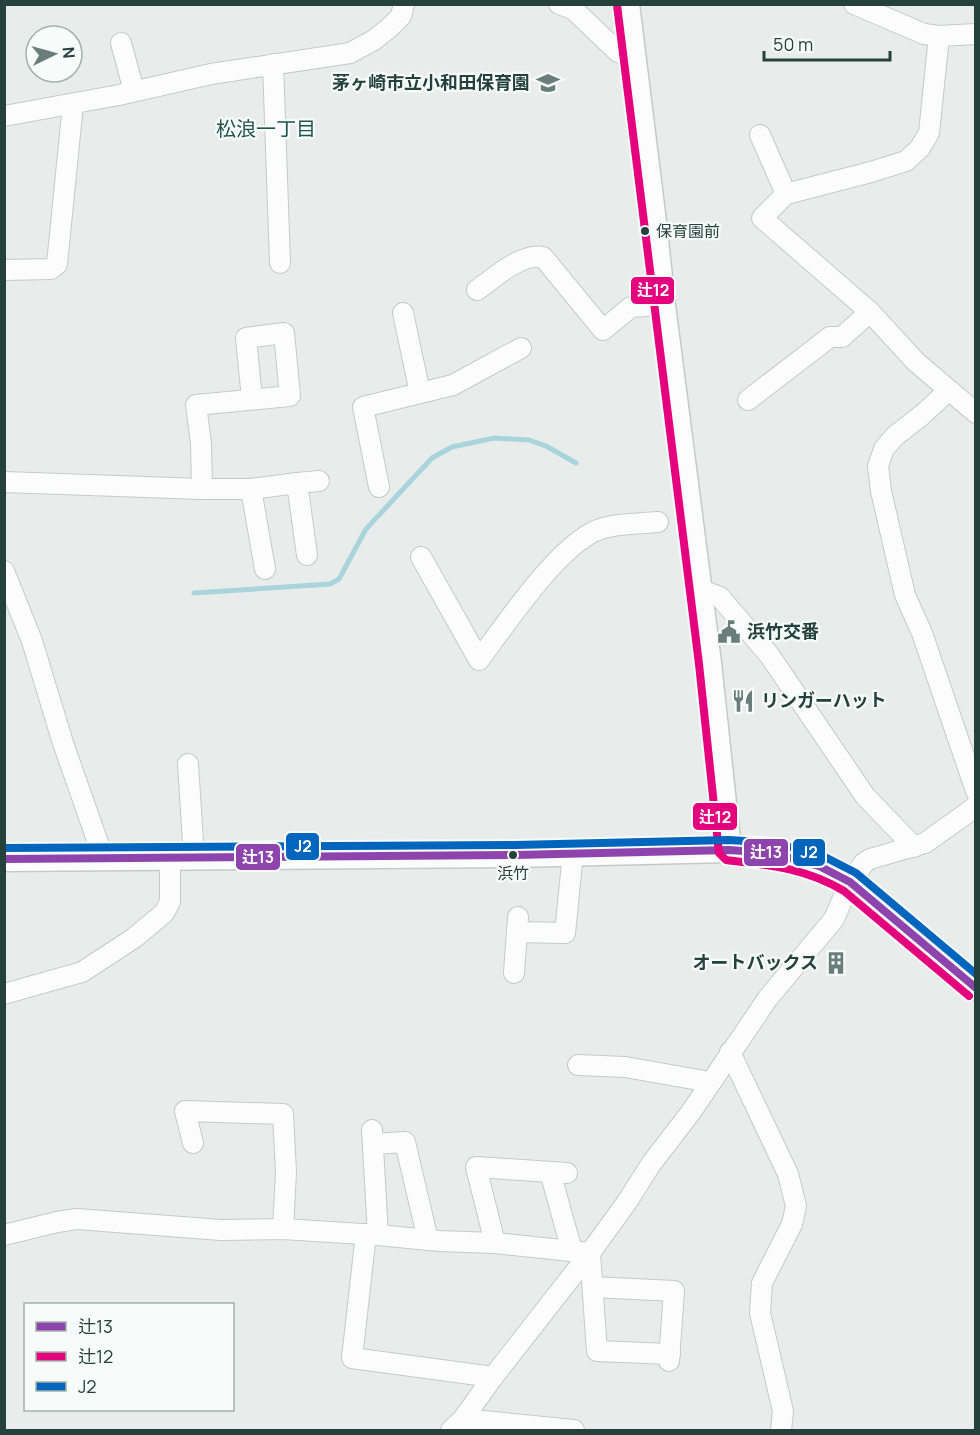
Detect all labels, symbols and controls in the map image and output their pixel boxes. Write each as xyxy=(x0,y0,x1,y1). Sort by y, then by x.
north arrow xyxy=(24,24,84,84)
scale bar xyxy=(764,24,890,62)
text: 50 m xyxy=(773,32,813,56)
text: N xyxy=(57,46,80,59)
place label: 茅ヶ崎市立小和田保育園 xyxy=(332,70,530,94)
school or university icon: 茅ヶ崎市立小和田保育園 xyxy=(535,70,561,96)
district label: 松浪一丁目 xyxy=(216,115,316,142)
place label: 保育園前 xyxy=(656,220,720,242)
marker: 保育園前 xyxy=(639,225,651,237)
line badge: 辻12 xyxy=(630,276,675,305)
text: 辻12 xyxy=(637,279,669,301)
public building icon: 浜竹交番 xyxy=(716,619,742,645)
place label: 浜竹交番 xyxy=(747,619,819,643)
restaurant icon: リンガーハット xyxy=(730,688,756,714)
place label: リンガーハット xyxy=(761,688,887,712)
line badge: 辻12 xyxy=(692,802,738,831)
text: 辻12 xyxy=(699,806,731,828)
line badge: J2 xyxy=(285,832,320,861)
text: J2 xyxy=(294,835,312,857)
line badge: 辻13 xyxy=(743,838,789,867)
line badge: J2 xyxy=(792,838,826,867)
text: 辻13 xyxy=(750,841,782,863)
text: J2 xyxy=(800,841,818,863)
line badge: 辻13 xyxy=(235,843,281,871)
text: 辻13 xyxy=(242,846,274,868)
marker: 浜竹 xyxy=(507,849,519,861)
place label: 浜竹 xyxy=(497,862,529,884)
place label: オートバックス xyxy=(693,950,818,974)
building icon: オートバックス xyxy=(823,950,849,976)
legend xyxy=(24,1303,234,1411)
text: 辻13 xyxy=(78,1314,113,1338)
text: 辻12 xyxy=(78,1344,113,1368)
text: J2 xyxy=(78,1374,97,1398)

